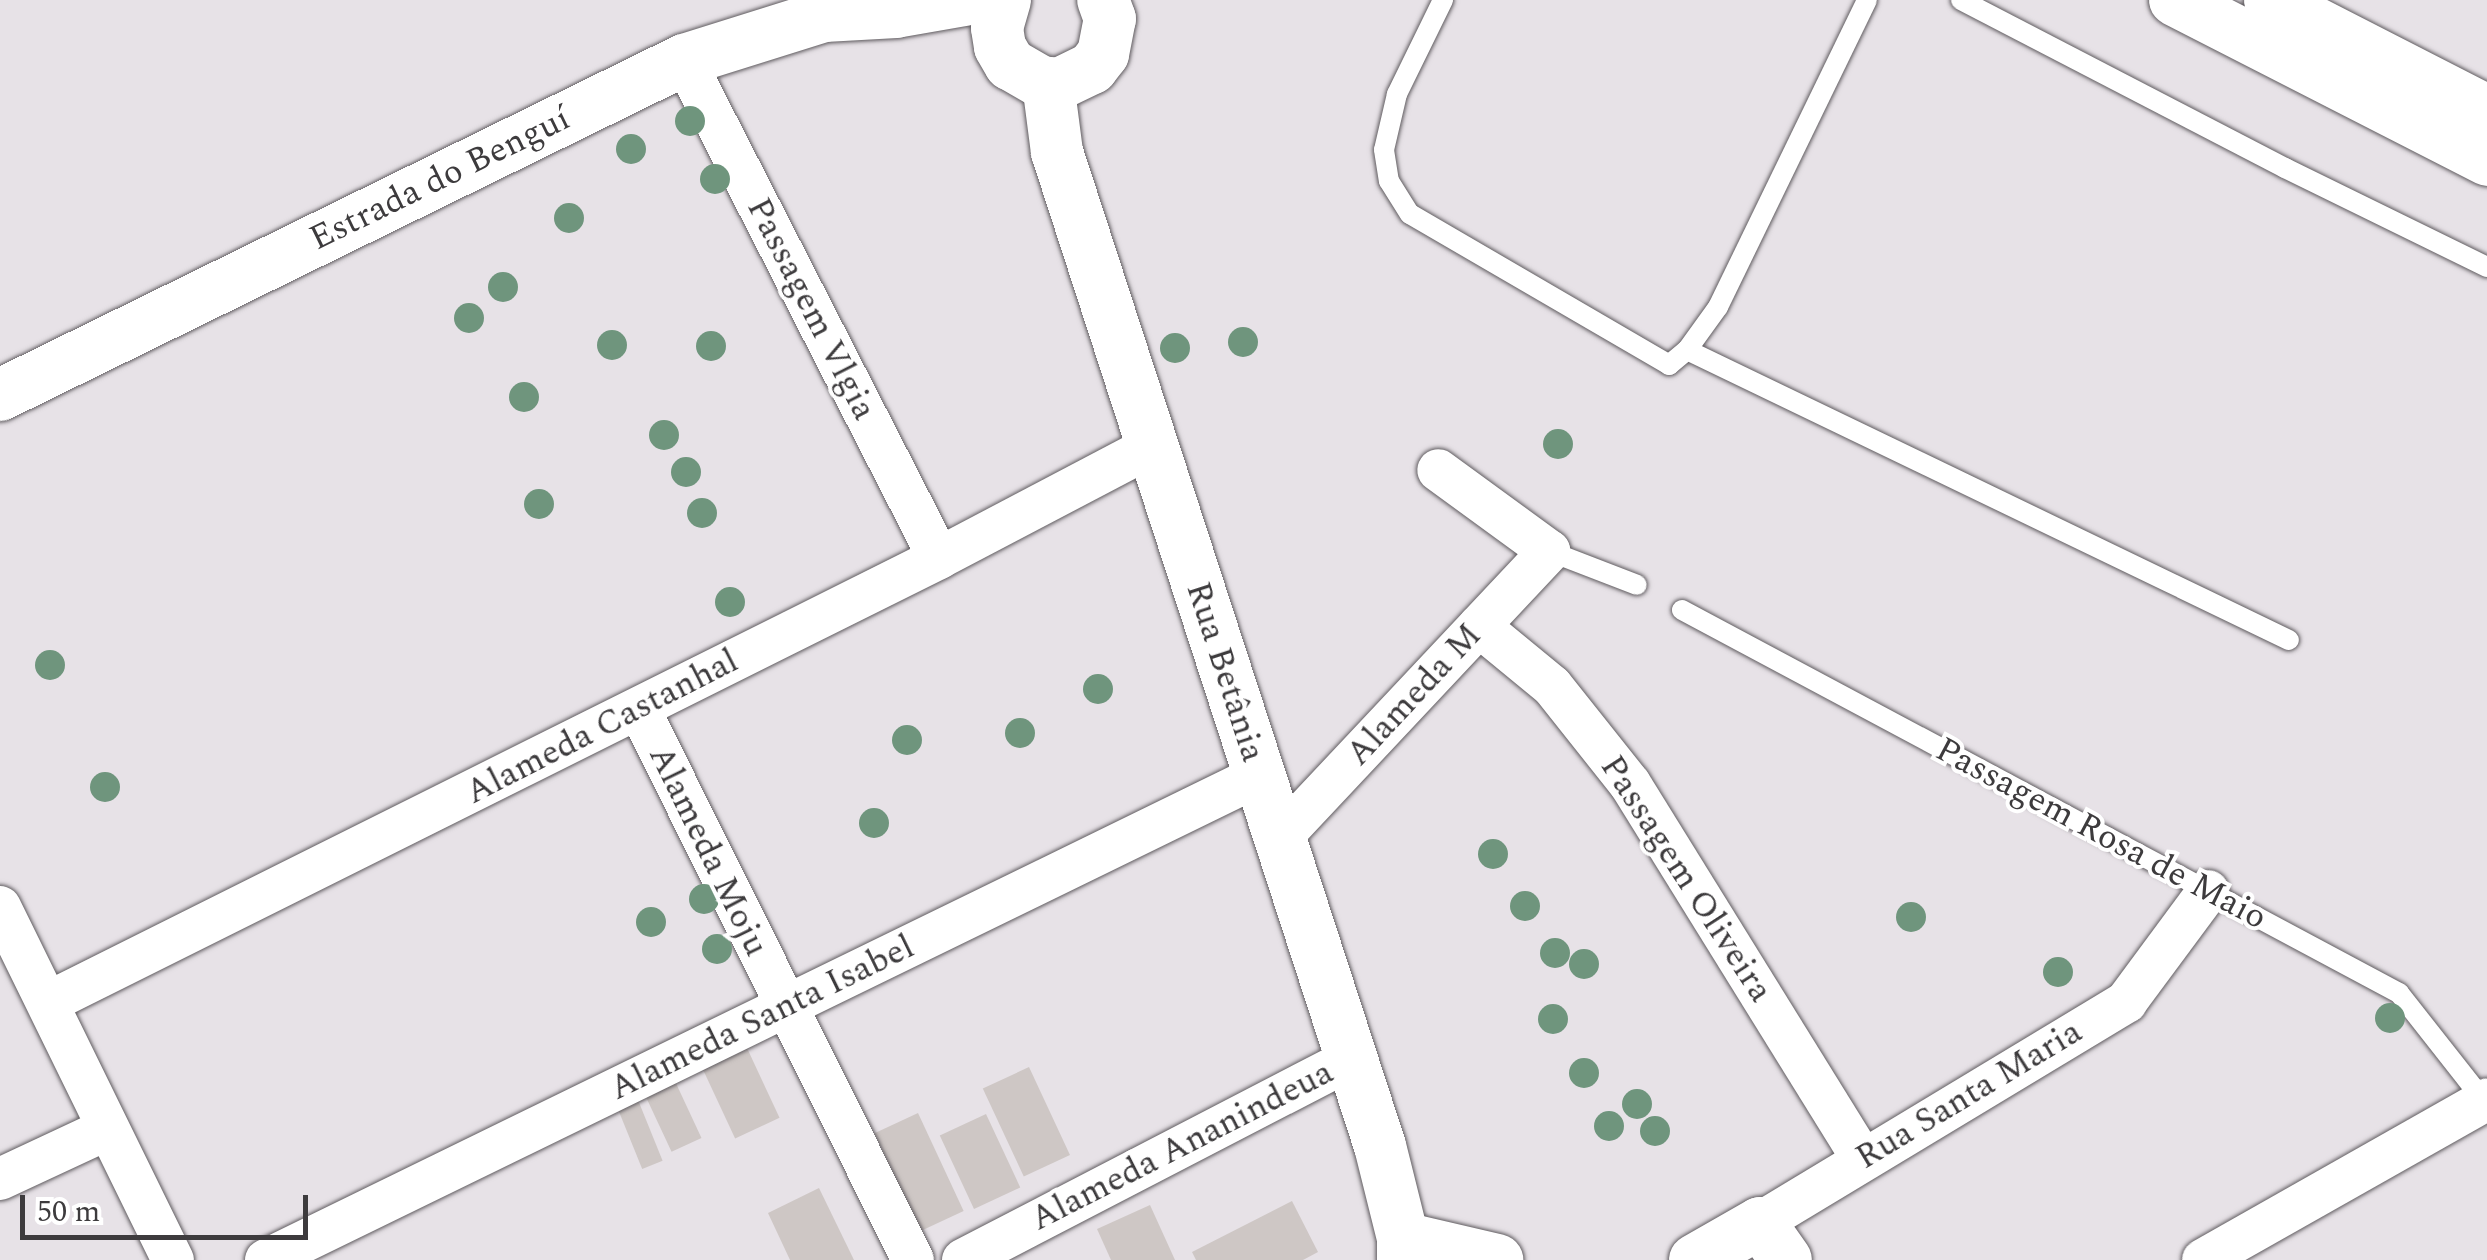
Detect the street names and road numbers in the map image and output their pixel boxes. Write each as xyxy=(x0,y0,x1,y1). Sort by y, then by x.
street label: Estrada do Benguí xyxy=(303,98,577,260)
street label: Passagem Vlgia xyxy=(737,191,885,427)
street label: Rua Betânia xyxy=(1176,577,1274,767)
street label: Alameda M xyxy=(1337,615,1491,775)
street label: Alameda Castanhal xyxy=(459,640,745,814)
street label: Passagem Rosa de Maio xyxy=(1928,729,2274,939)
street label: Alameda Moju xyxy=(639,739,777,963)
street label: Passagem Oliveira xyxy=(1591,748,1781,1010)
street label: Alameda Santa Isabel xyxy=(603,926,921,1110)
street label: Rua Santa Maria xyxy=(1848,1011,2090,1179)
street label: Alameda Ananindeua xyxy=(1024,1051,1340,1241)

